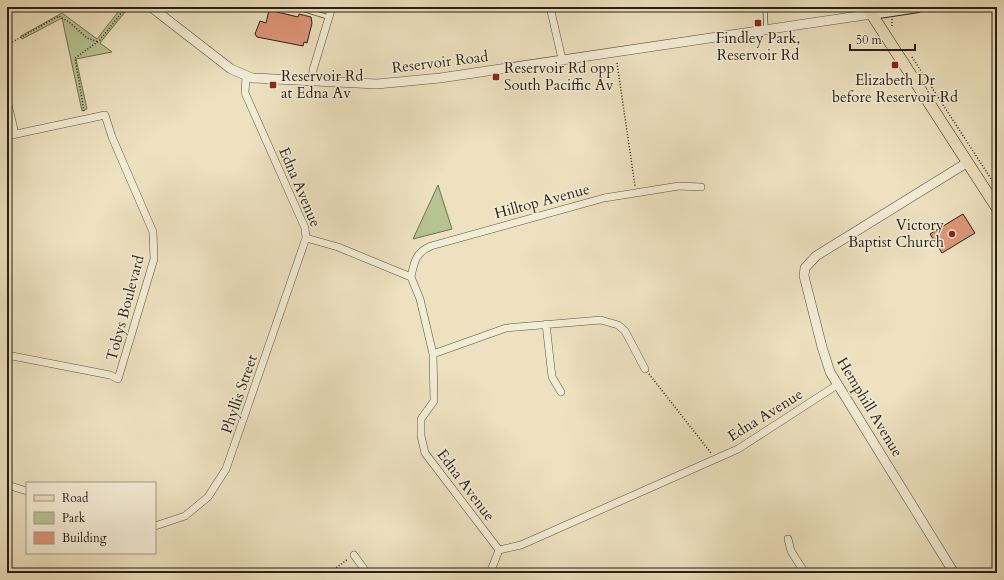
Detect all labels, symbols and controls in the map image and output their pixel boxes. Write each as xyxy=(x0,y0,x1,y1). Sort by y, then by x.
marker: Findley Park, Reservoir Rd xyxy=(753,18,763,28)
scale bar xyxy=(850,26,915,52)
place label: Findley Park, Reservoir Rd xyxy=(716,28,800,65)
text: 50 m xyxy=(856,32,883,48)
street label: Reservoir Road xyxy=(391,46,489,78)
place label: Reservoir Rd opp South Paciffic Av xyxy=(504,58,614,95)
marker: Elizabeth Dr before Reservoir Rd xyxy=(890,60,900,70)
place label: Reservoir Rd at Edna Av xyxy=(281,66,363,103)
place label: Elizabeth Dr before Reservoir Rd xyxy=(832,70,958,107)
marker: Reservoir Rd opp South Paciffic Av xyxy=(491,72,501,82)
marker: Reservoir Rd at Edna Av xyxy=(268,80,278,90)
street label: Edna Avenue xyxy=(274,144,326,230)
street label: Hilltop Avenue xyxy=(492,179,592,223)
place label: Victory Baptist Church xyxy=(848,215,945,252)
marker: Victory Baptist Church xyxy=(947,229,957,239)
street label: Tobys Boulevard xyxy=(101,253,149,363)
street label: Phyllis Street xyxy=(216,352,262,436)
street label: Hemphill Avenue xyxy=(832,354,908,461)
street label: Edna Avenue xyxy=(724,384,806,446)
street label: Edna Avenue xyxy=(432,445,500,525)
legend xyxy=(26,482,156,554)
text: Road xyxy=(62,490,89,506)
text: Park xyxy=(62,510,86,526)
text: Building xyxy=(62,530,107,546)

